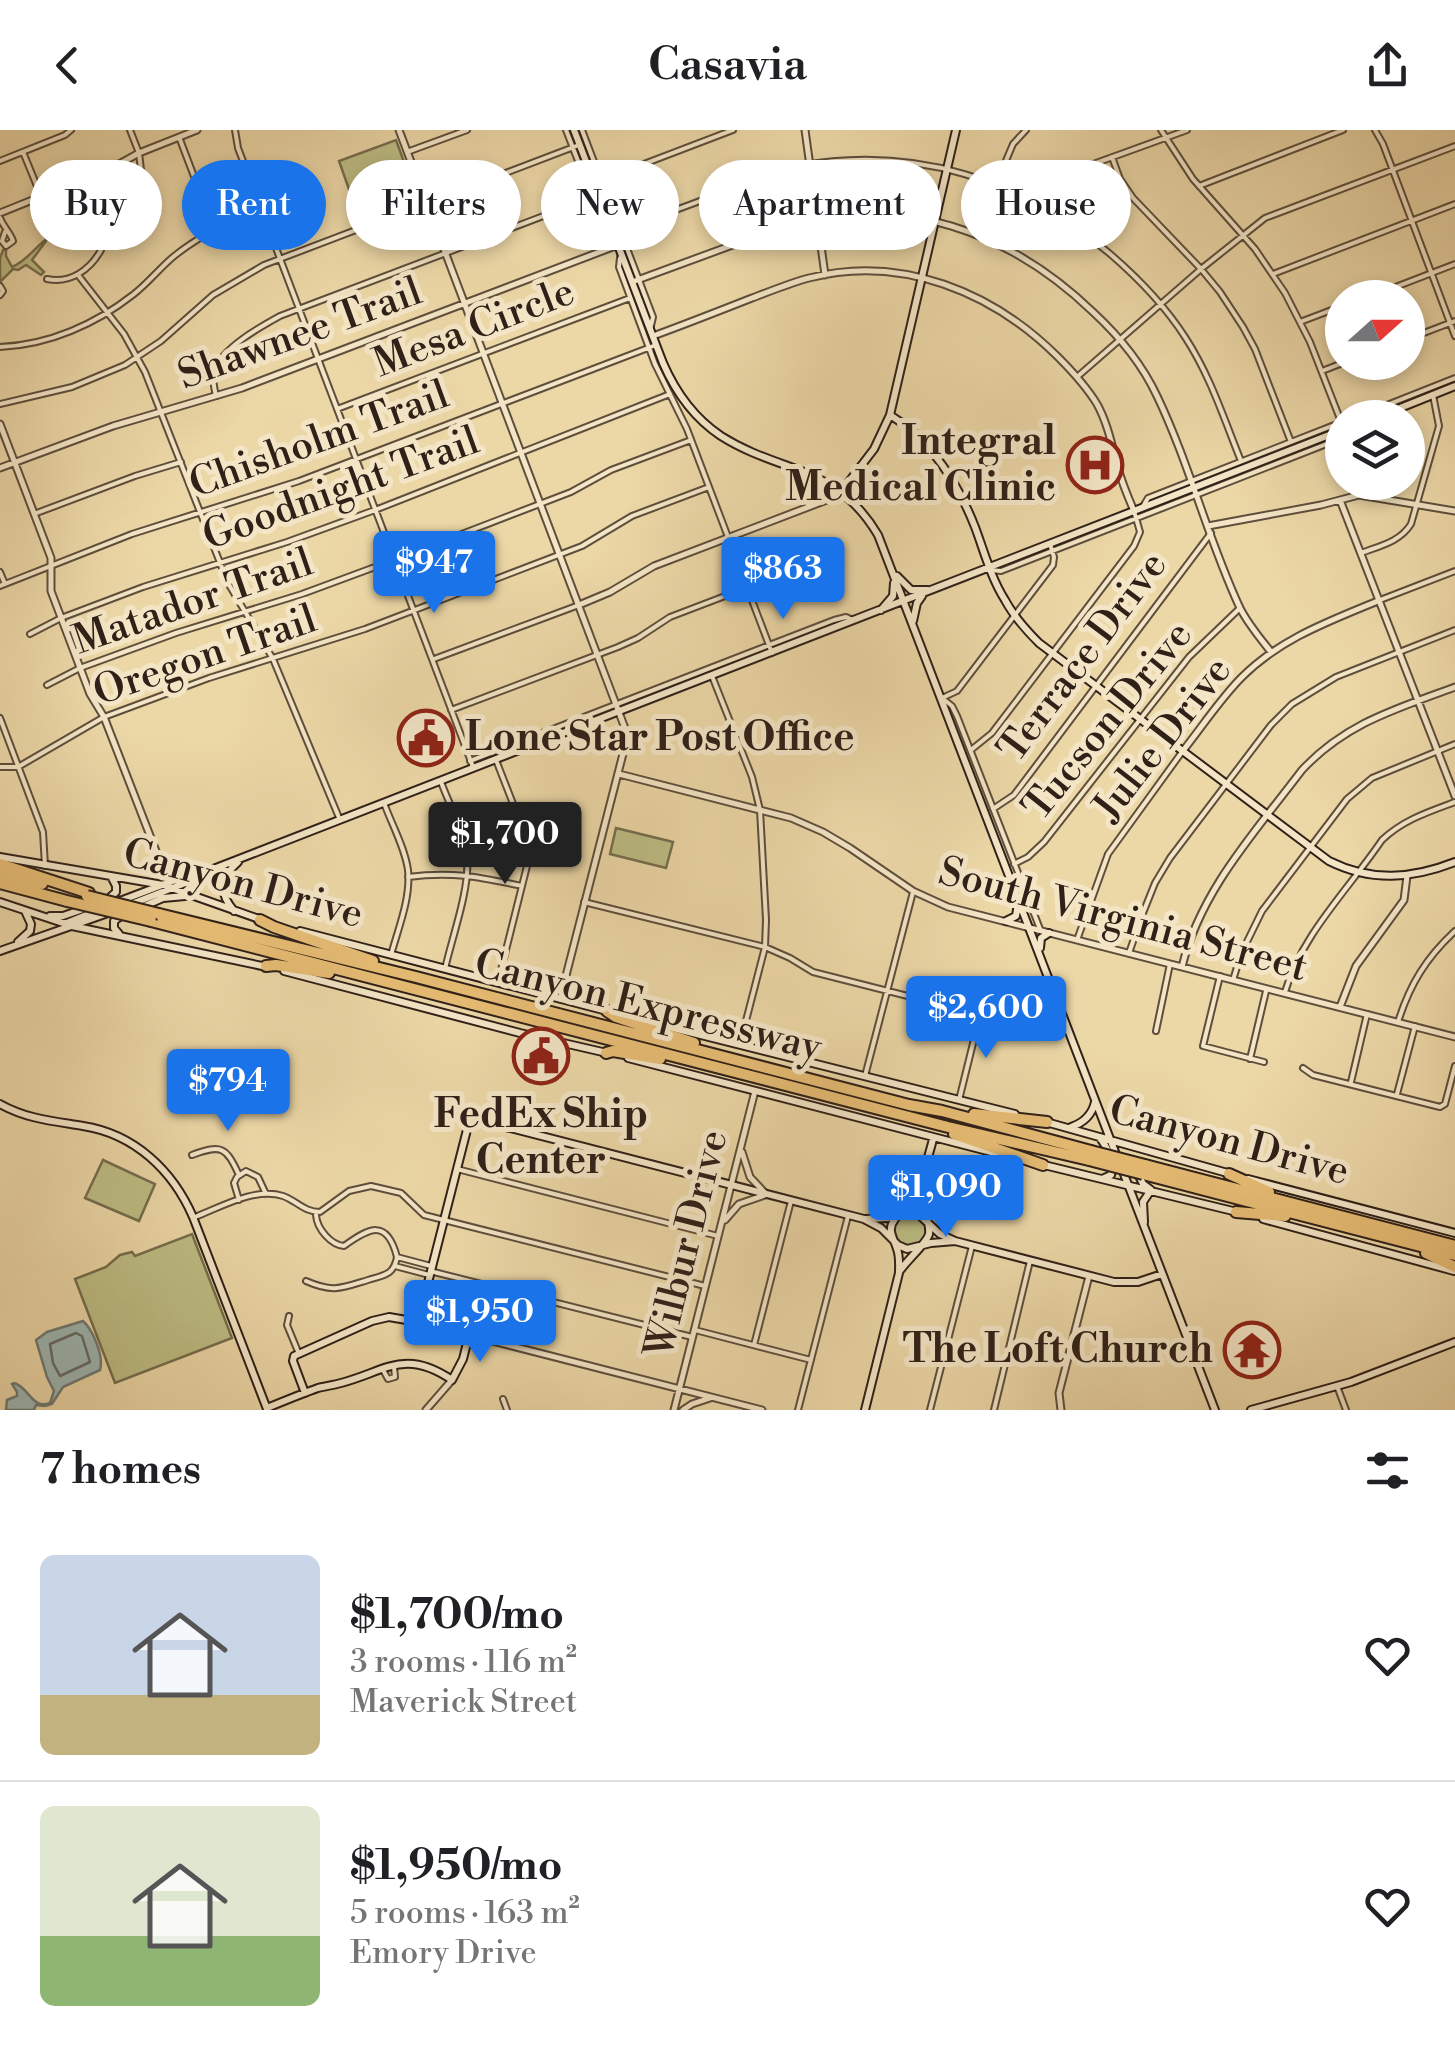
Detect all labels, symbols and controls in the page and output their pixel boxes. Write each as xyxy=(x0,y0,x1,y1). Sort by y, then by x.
text: Casavia xyxy=(648,37,807,94)
icon: back xyxy=(40,38,95,93)
icon: share xyxy=(1360,38,1415,93)
chip: Buy xyxy=(30,160,162,250)
chip: Rent xyxy=(182,160,326,250)
chip: Filters xyxy=(346,160,521,250)
chip: New xyxy=(541,160,679,250)
chip: Apartment xyxy=(699,160,941,250)
chip: House xyxy=(961,160,1131,250)
street label: Shawnee Trail xyxy=(171,267,429,401)
street label: Mesa Circle xyxy=(367,267,581,389)
north arrow xyxy=(1325,280,1425,380)
map controls xyxy=(1325,280,1425,500)
street label: Chisholm Trail xyxy=(182,370,456,510)
button: layers xyxy=(1325,400,1425,500)
street label: Goodnight Trail xyxy=(196,416,486,563)
place label: Integral Medical Clinic xyxy=(785,417,1056,513)
hospital icon: Integral Medical Clinic xyxy=(1065,435,1125,495)
pin: $947 xyxy=(375,531,493,616)
pin: $863 xyxy=(724,537,842,622)
street label: Matador Trail xyxy=(67,538,320,666)
street label: Terrace Drive xyxy=(988,542,1178,772)
text: $947 xyxy=(395,543,473,583)
text: $863 xyxy=(744,549,822,589)
street label: Oregon Trail xyxy=(87,594,324,718)
street label: Tucson Drive xyxy=(1012,611,1204,831)
street label: Julie Drive xyxy=(1082,647,1243,833)
public building icon: Lone Star Post Office xyxy=(396,708,456,768)
place label: Lone Star Post Office xyxy=(465,713,855,763)
pin: $1,700 xyxy=(424,802,586,887)
text: $1,700 xyxy=(451,814,560,854)
street label: Canyon Drive xyxy=(117,828,368,941)
street label: South Virginia Street xyxy=(933,847,1313,994)
street label: Canyon Expressway xyxy=(469,939,827,1074)
pin: $2,600 xyxy=(905,976,1067,1061)
text: $2,600 xyxy=(928,988,1044,1028)
public building icon: FedEx Ship Center xyxy=(511,1026,571,1086)
pin: $794 xyxy=(169,1049,287,1134)
text: $794 xyxy=(189,1061,267,1101)
street label: Canyon Drive xyxy=(1103,1085,1354,1198)
place label: FedEx Ship Center xyxy=(434,1090,648,1186)
street label: Wilbur Drive xyxy=(634,1125,739,1365)
pin: $1,090 xyxy=(865,1155,1027,1240)
text: $1,090 xyxy=(890,1167,1002,1207)
pin: $1,950 xyxy=(399,1280,561,1365)
text: $1,950 xyxy=(426,1292,534,1332)
temple icon: The Loft Church xyxy=(1222,1320,1282,1380)
place label: The Loft Church xyxy=(903,1325,1213,1375)
icon: filters xyxy=(1360,1443,1415,1498)
text: 7 homes xyxy=(40,1444,201,1497)
text: $1,700/mo xyxy=(350,1589,564,1642)
icon: home xyxy=(120,1595,240,1715)
icon: heart xyxy=(1360,1628,1415,1683)
text: 3 rooms · 116 m² xyxy=(350,1642,577,1682)
text: Maverick Street xyxy=(350,1682,577,1722)
text: $1,950/mo xyxy=(350,1840,563,1893)
icon: home xyxy=(120,1846,240,1966)
icon: heart xyxy=(1360,1879,1415,1934)
text: 5 rooms · 163 m² xyxy=(350,1893,580,1933)
text: Emory Drive xyxy=(350,1933,537,1973)

